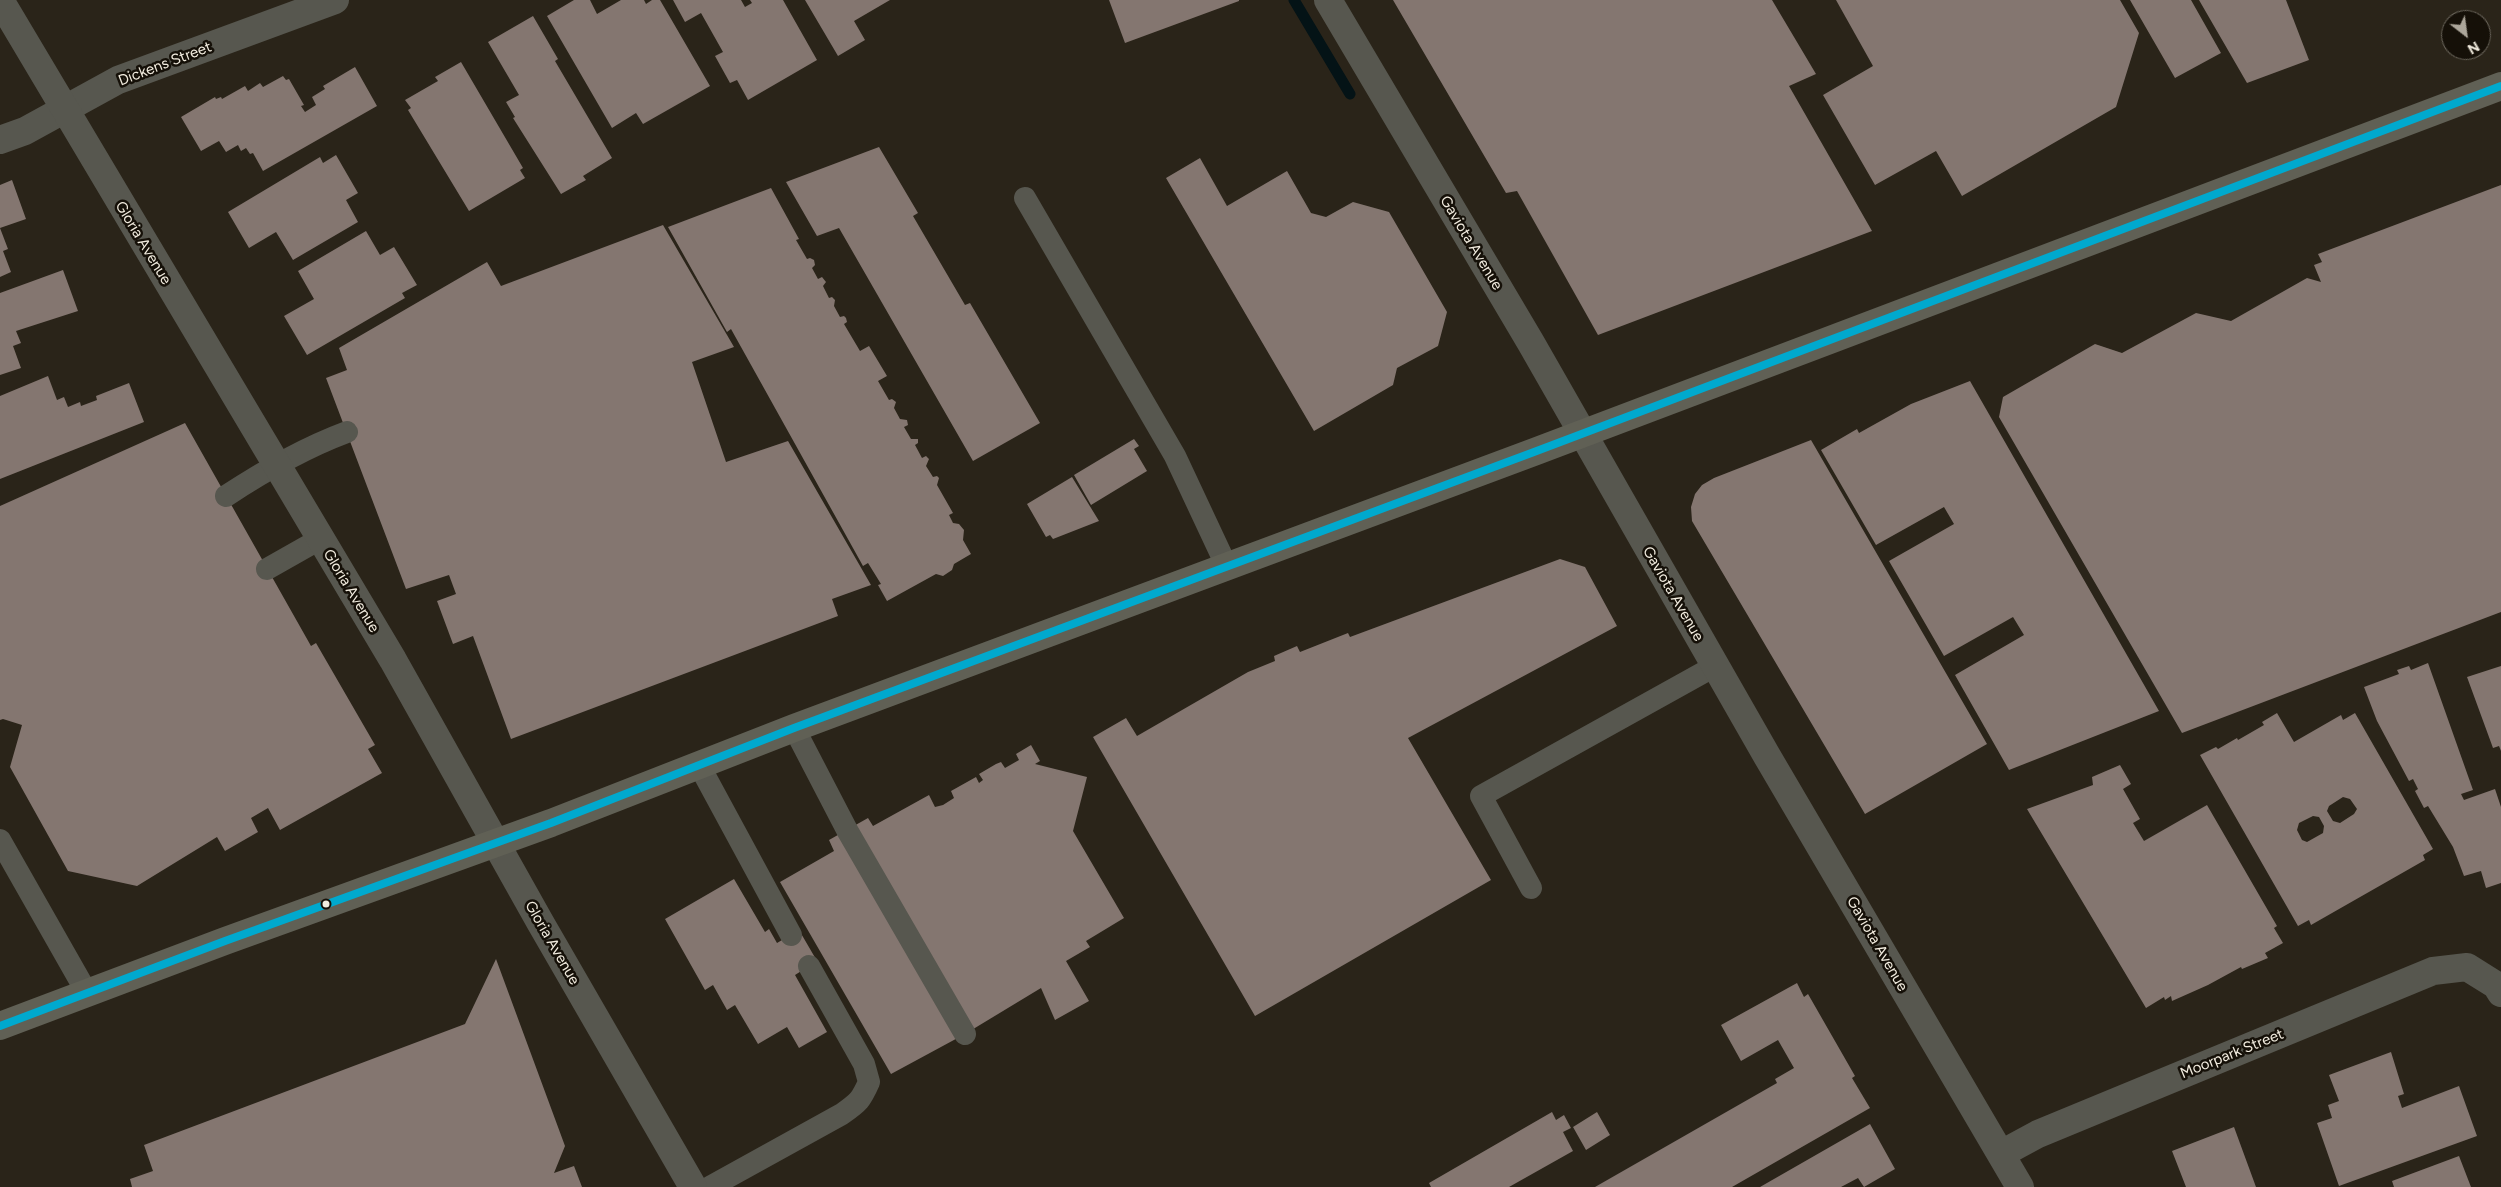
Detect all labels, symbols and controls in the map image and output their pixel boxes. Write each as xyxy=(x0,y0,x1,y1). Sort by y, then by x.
north arrow xyxy=(2441,10,2491,60)
text: N xyxy=(2464,37,2482,58)
street label: Dickens Street xyxy=(116,38,214,90)
street label: Gaviota Avenue xyxy=(1436,193,1506,293)
street label: Gloria Avenue xyxy=(111,198,175,288)
street label: Gaviota Avenue xyxy=(1639,543,1707,645)
street label: Gloria Avenue xyxy=(319,546,383,636)
street label: Gaviota Avenue xyxy=(1843,893,1911,995)
street label: Gloria Avenue xyxy=(521,898,583,988)
unlabelled marker xyxy=(321,899,331,909)
street label: Moorpark Street xyxy=(2178,1025,2286,1083)

